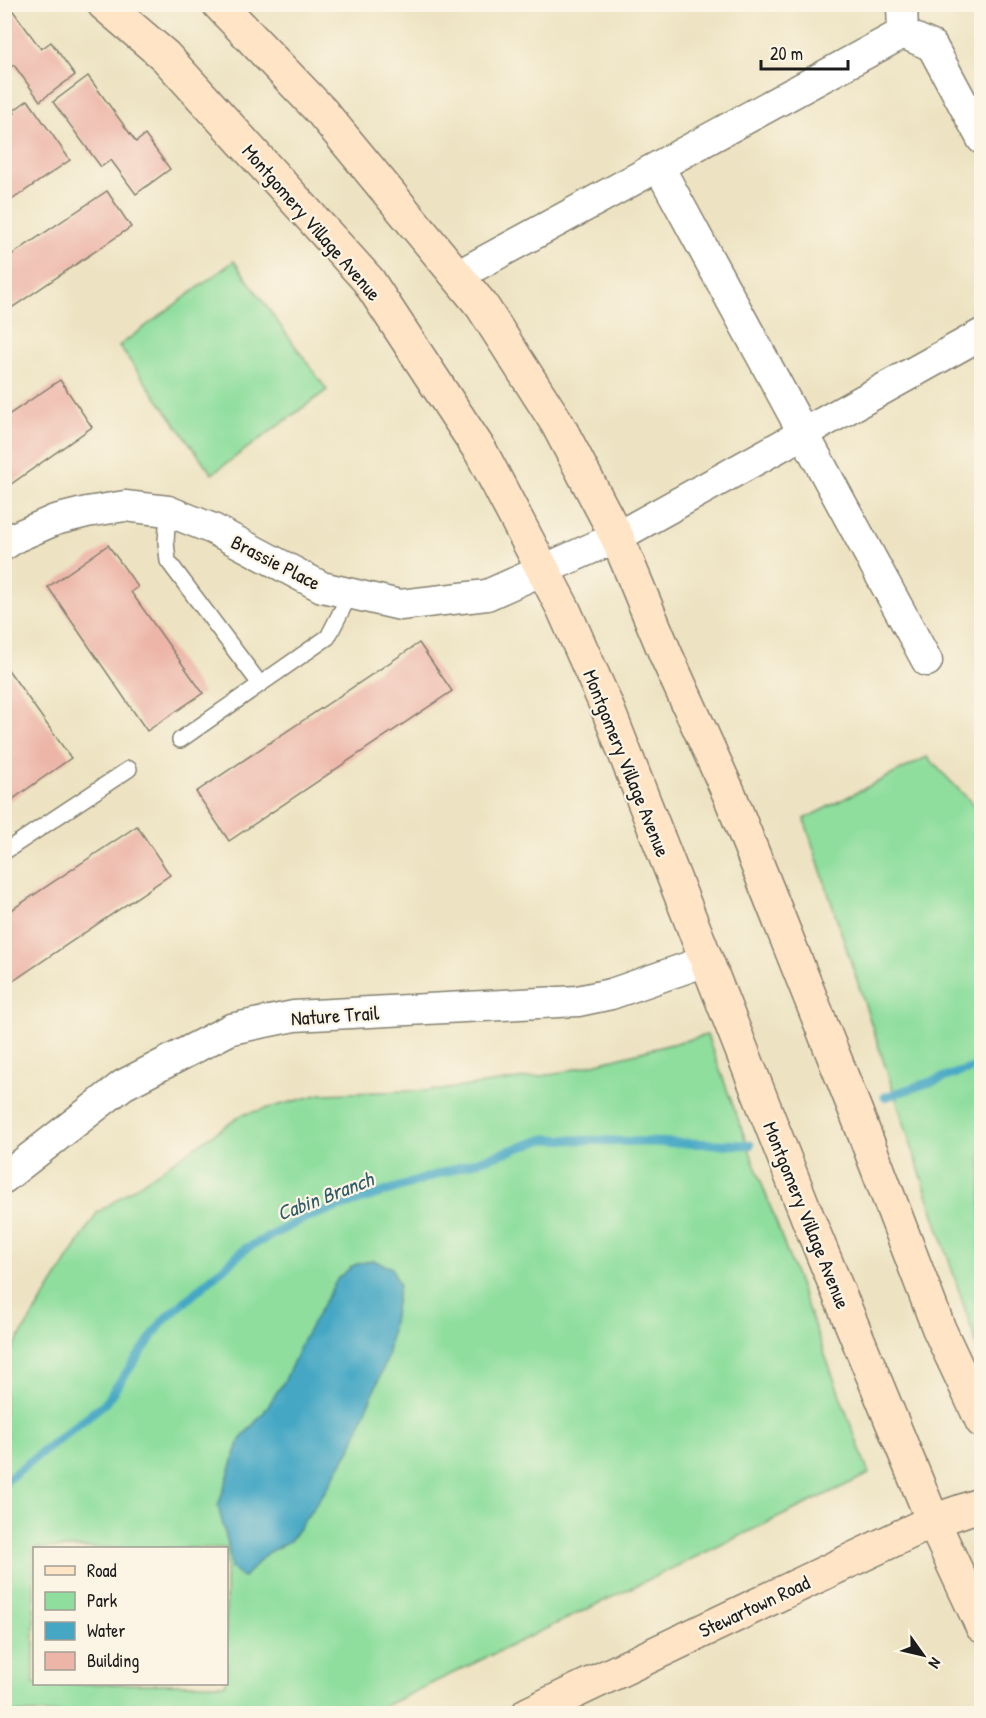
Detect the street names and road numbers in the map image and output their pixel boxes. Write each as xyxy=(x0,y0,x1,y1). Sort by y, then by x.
street label: Montgomery Village Avenue xyxy=(236,138,388,306)
street label: Brassie Place xyxy=(227,528,325,596)
street label: Montgomery Village Avenue xyxy=(577,665,677,861)
street label: Nature Trail xyxy=(290,998,381,1032)
street label: Montgomery Village Avenue xyxy=(757,1117,857,1313)
street label: Stewartown Road xyxy=(694,1568,814,1643)

